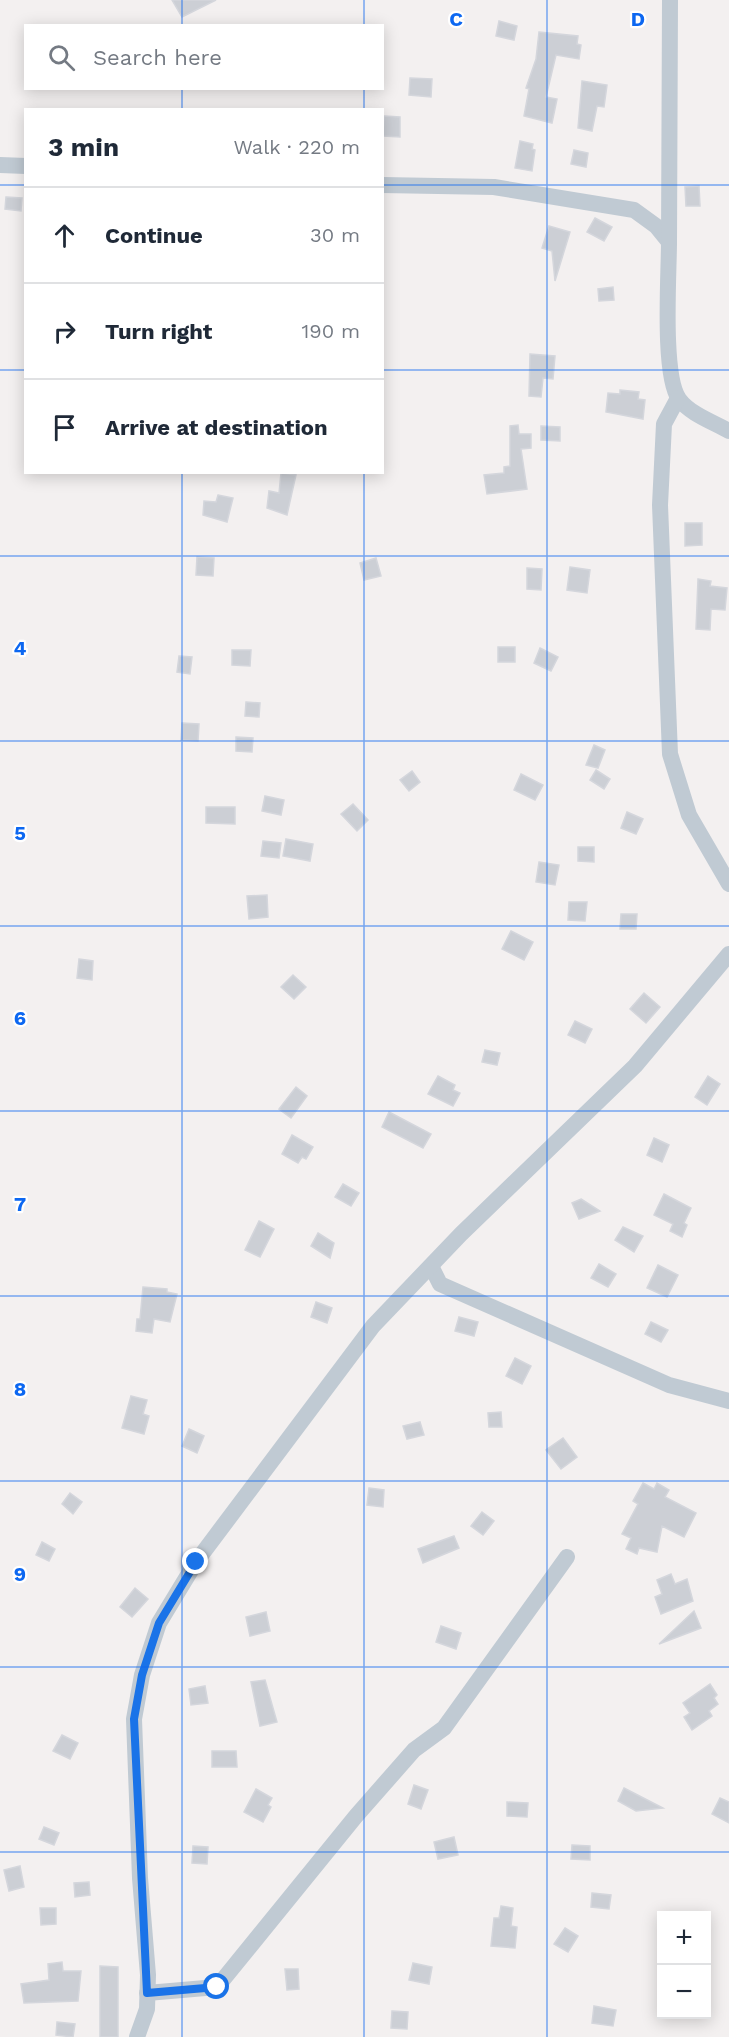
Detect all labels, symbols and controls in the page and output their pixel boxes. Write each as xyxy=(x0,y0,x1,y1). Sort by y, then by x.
text: C xyxy=(449,7,463,31)
text: D xyxy=(631,7,645,31)
search box xyxy=(24,24,384,90)
icon: search xyxy=(45,41,78,74)
text: Search here xyxy=(93,45,222,70)
text: 3 min xyxy=(48,132,119,162)
text: Walk · 220 m xyxy=(233,135,360,159)
icon: ahead xyxy=(48,219,81,252)
text: Continue xyxy=(105,223,203,248)
text: 30 m xyxy=(310,223,360,247)
icon: right xyxy=(48,315,81,348)
text: Turn right xyxy=(105,319,212,344)
text: 190 m xyxy=(302,319,360,343)
icon: arrive xyxy=(48,411,81,444)
text: Arrive at destination xyxy=(105,415,328,440)
text: 4 xyxy=(14,636,27,660)
text: 5 xyxy=(14,821,26,845)
text: 6 xyxy=(14,1006,26,1030)
text: 7 xyxy=(14,1192,26,1216)
text: 8 xyxy=(14,1377,26,1401)
route end xyxy=(182,1548,208,1574)
text: 9 xyxy=(14,1562,26,1586)
map controls xyxy=(657,1911,711,2019)
button: + xyxy=(657,1911,711,1965)
button: − xyxy=(657,1965,711,2019)
route start xyxy=(203,1973,229,1999)

